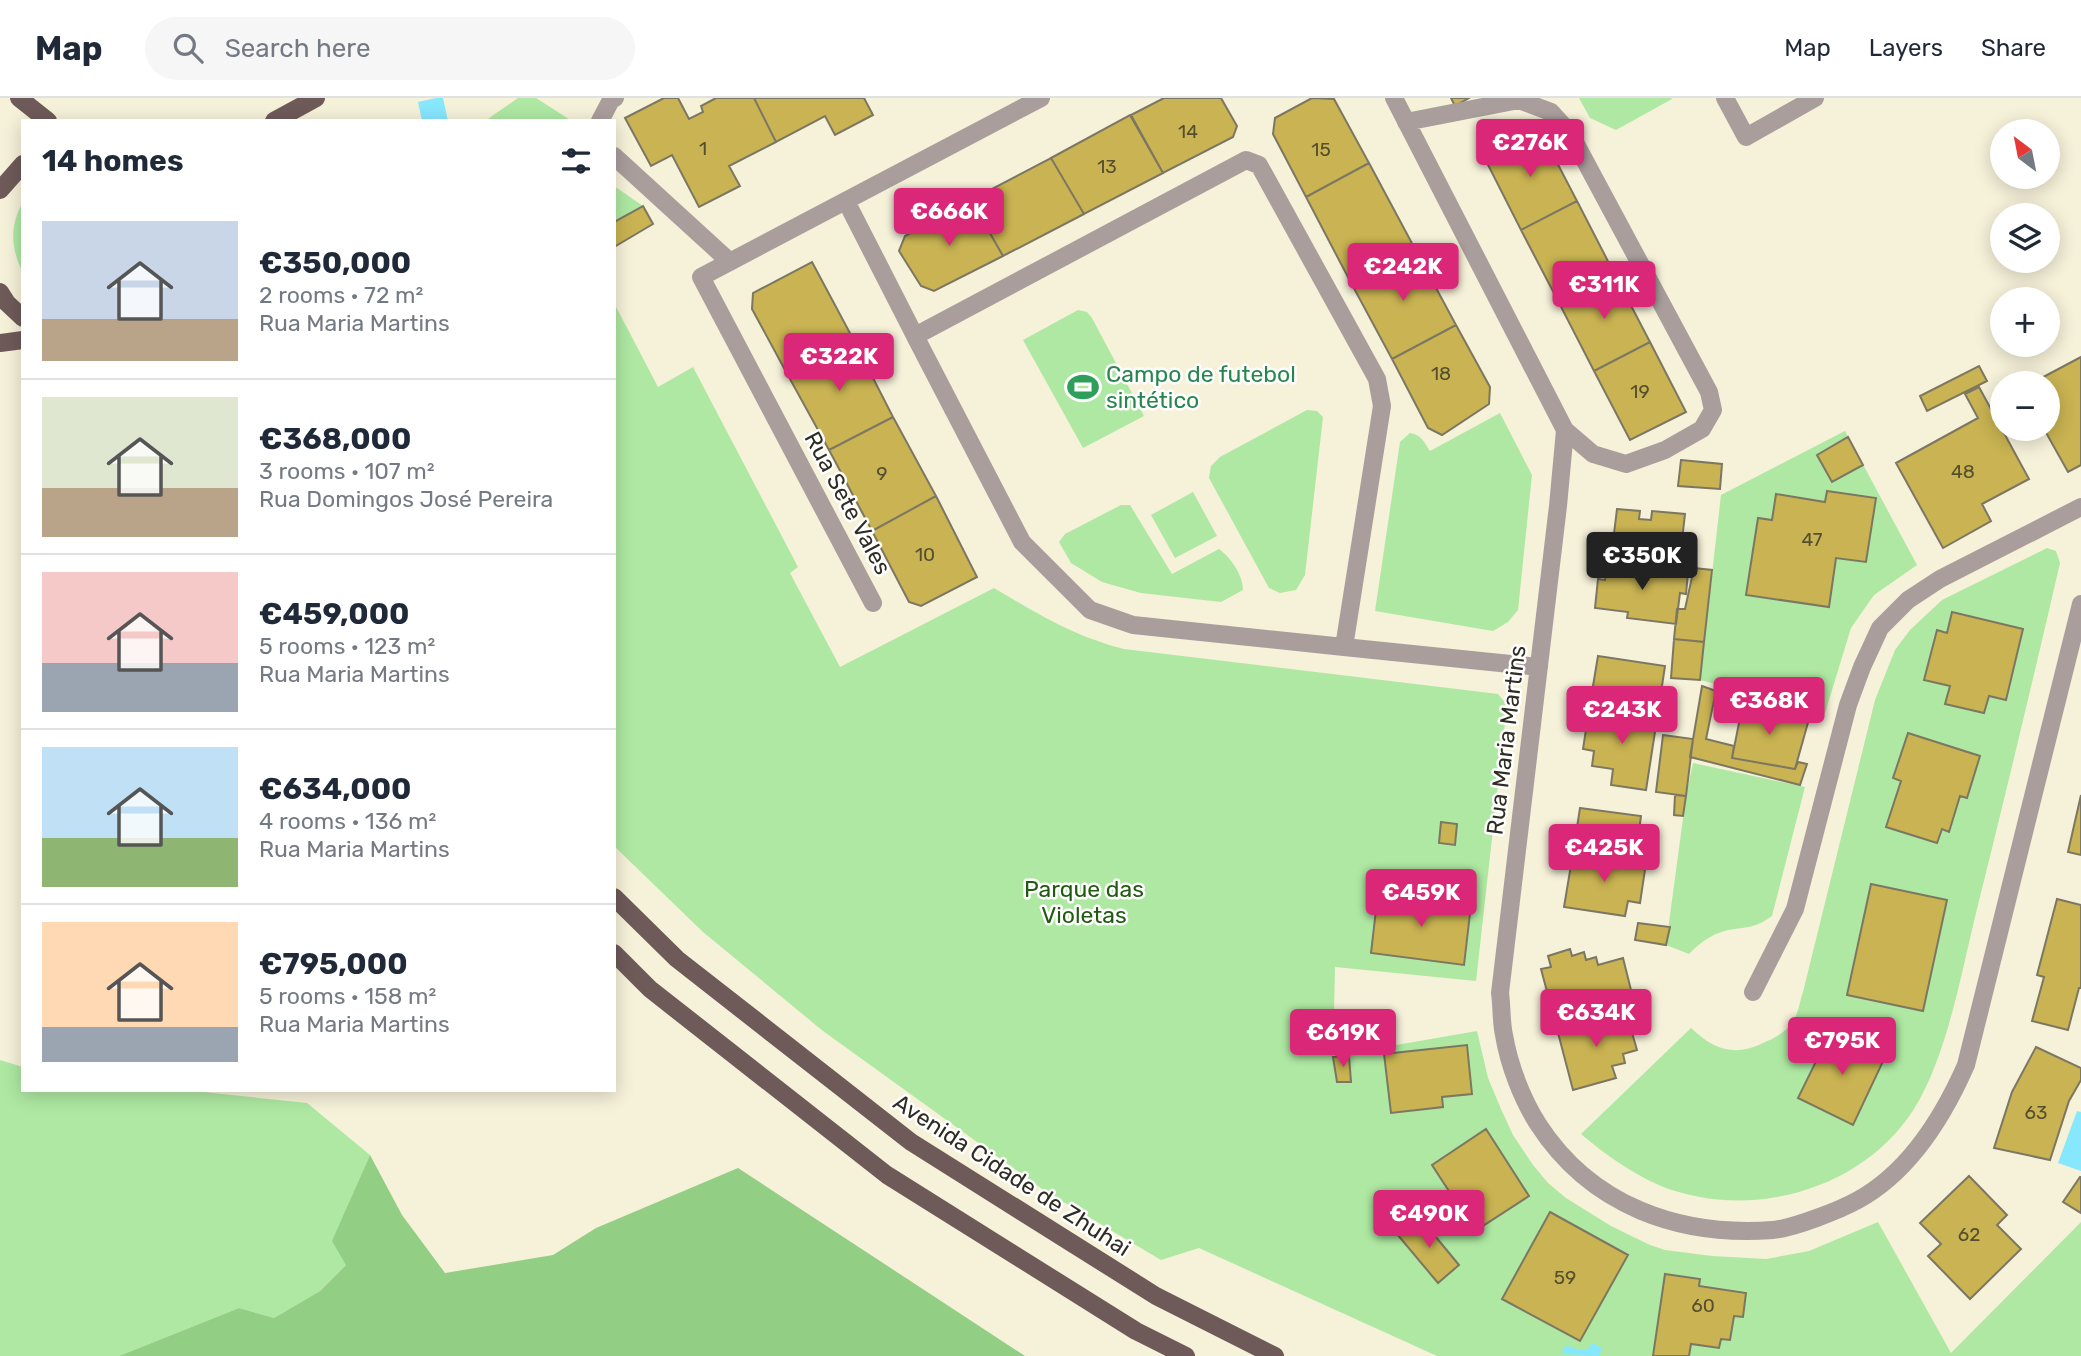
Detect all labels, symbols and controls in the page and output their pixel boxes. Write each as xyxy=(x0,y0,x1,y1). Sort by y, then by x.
search box xyxy=(145,17,635,80)
text: Map xyxy=(35,29,103,68)
icon: search xyxy=(169,29,207,67)
text: Search here xyxy=(225,33,370,64)
text: Map xyxy=(1784,34,1831,62)
text: Layers xyxy=(1869,34,1943,62)
text: Share xyxy=(1981,34,2046,62)
north arrow xyxy=(1990,119,2060,189)
map controls xyxy=(1990,119,2060,441)
house number: 14 xyxy=(1178,120,1198,143)
pin: €276K xyxy=(1481,120,1579,179)
text: €276K xyxy=(1492,128,1568,156)
house number: 1 xyxy=(699,137,707,160)
house number: 15 xyxy=(1311,138,1331,161)
icon: filters xyxy=(557,142,595,180)
text: 14 homes xyxy=(42,143,184,179)
house number: 13 xyxy=(1097,155,1117,178)
pin: €666K xyxy=(900,188,998,248)
text: €666K xyxy=(910,197,988,225)
button: layers xyxy=(1990,203,2060,273)
pin: €242K xyxy=(1354,244,1452,303)
text: €350,000 xyxy=(259,245,411,281)
icon: home xyxy=(98,249,182,333)
text: €242K xyxy=(1364,252,1442,280)
pin: €311K xyxy=(1555,262,1653,321)
text: €311K xyxy=(1568,270,1640,298)
text: 2 rooms · 72 m² xyxy=(259,281,423,309)
button: + xyxy=(1990,287,2060,357)
text: Rua Maria Martins xyxy=(259,309,450,337)
pin: €322K xyxy=(790,334,888,393)
text: €322K xyxy=(800,342,878,370)
place label: Campo de futebol sintético xyxy=(1106,360,1296,414)
house number: 18 xyxy=(1431,362,1451,385)
sports icon: Campo de futebol sintético xyxy=(1066,370,1100,404)
button: − xyxy=(1990,371,2060,441)
house number: 19 xyxy=(1630,380,1650,403)
text: €368,000 xyxy=(259,421,411,457)
icon: home xyxy=(98,425,182,509)
street label: Rua Sete Vales xyxy=(799,427,897,579)
text: 3 rooms · 107 m² xyxy=(259,457,435,485)
house number: 48 xyxy=(1951,460,1975,483)
house number: 9 xyxy=(876,462,888,485)
text: Rua Domingos José Pereira xyxy=(259,485,553,513)
house number: 47 xyxy=(1801,528,1823,551)
pin: €350K xyxy=(1593,532,1691,592)
text: €350K xyxy=(1603,541,1681,569)
house number: 10 xyxy=(915,543,935,566)
text: €459,000 xyxy=(259,596,409,632)
icon: home xyxy=(98,600,182,684)
text: 5 rooms · 123 m² xyxy=(259,632,435,660)
street label: Rua Maria Martins xyxy=(1480,644,1532,836)
text: Rua Maria Martins xyxy=(259,660,450,688)
pin: €368K xyxy=(1720,678,1818,737)
pin: €243K xyxy=(1573,686,1671,746)
text: €368K xyxy=(1729,686,1809,714)
text: €243K xyxy=(1582,695,1662,723)
text: €634,000 xyxy=(259,771,411,807)
icon: home xyxy=(98,775,182,859)
text: 4 rooms · 136 m² xyxy=(259,807,436,835)
pin: €425K xyxy=(1555,824,1653,884)
text: €425K xyxy=(1565,833,1643,861)
text: Rua Maria Martins xyxy=(259,835,450,863)
pin: €459K xyxy=(1372,870,1470,929)
park label: Parque das Violetas xyxy=(1024,875,1144,929)
text: €459K xyxy=(1382,878,1460,906)
text: €795,000 xyxy=(259,946,408,982)
icon: home xyxy=(98,950,182,1034)
text: 5 rooms · 158 m² xyxy=(259,982,436,1010)
pin: €634K xyxy=(1547,990,1645,1049)
text: €634K xyxy=(1556,998,1636,1026)
text: Rua Maria Martins xyxy=(259,1010,450,1038)
pin: €619K xyxy=(1294,1010,1392,1069)
text: €619K xyxy=(1306,1018,1380,1046)
pin: €795K xyxy=(1793,1018,1891,1077)
text: €795K xyxy=(1804,1026,1880,1054)
street label: Avenida Cidade de Zhuhai xyxy=(888,1088,1136,1262)
house number: 63 xyxy=(2025,1101,2047,1124)
pin: €490K xyxy=(1380,1190,1478,1250)
text: €490K xyxy=(1389,1199,1469,1227)
house number: 62 xyxy=(1958,1223,1980,1246)
house number: 59 xyxy=(1554,1266,1576,1289)
house number: 60 xyxy=(1691,1294,1715,1317)

